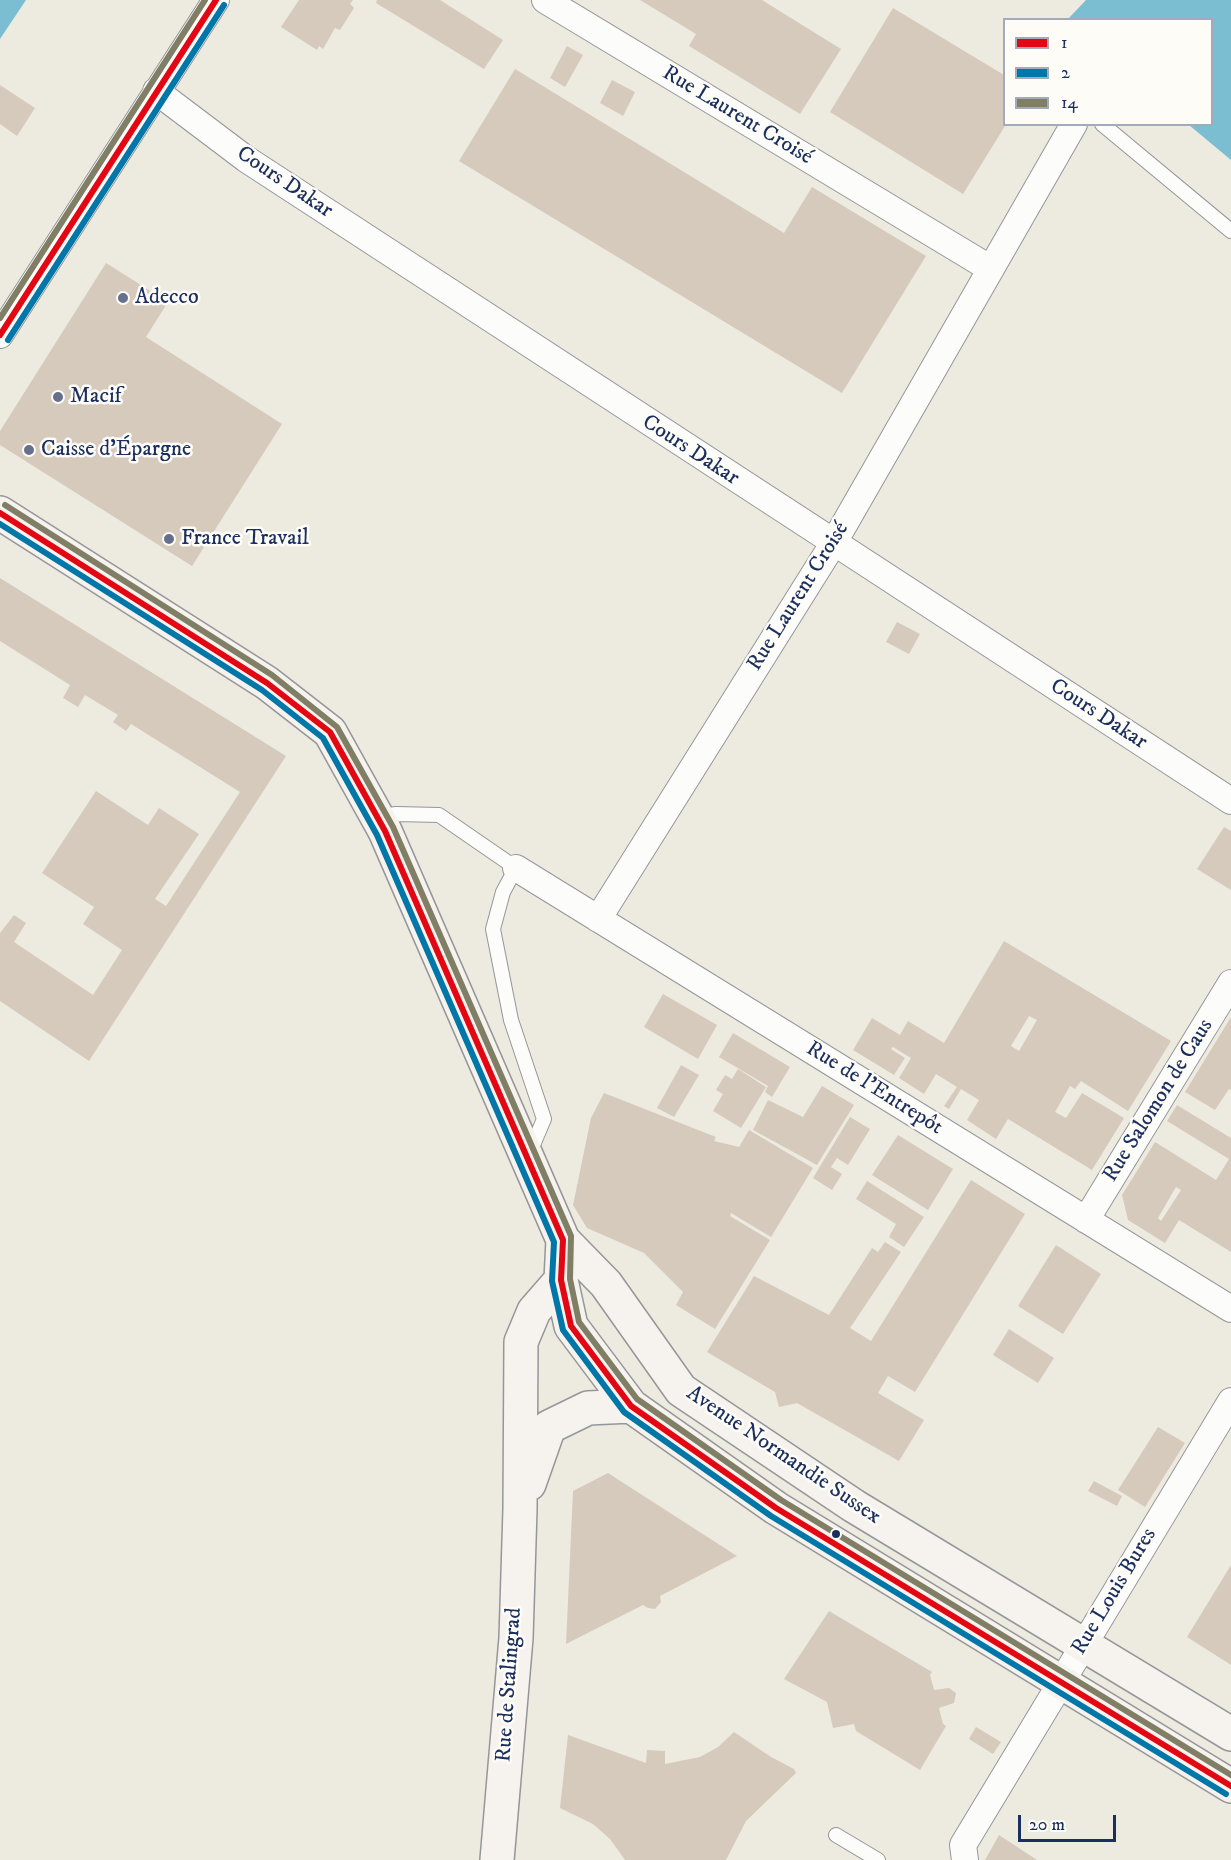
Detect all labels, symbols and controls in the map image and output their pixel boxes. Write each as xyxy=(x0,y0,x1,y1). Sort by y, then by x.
legend xyxy=(1003,18,1213,126)
text: 1 xyxy=(1061,32,1068,54)
street label: Rue Laurent Croisé xyxy=(657,61,817,171)
text: 2 xyxy=(1061,62,1070,84)
text: 14 xyxy=(1061,92,1078,114)
street label: Cours Dakar xyxy=(231,141,337,225)
place label: Adecco xyxy=(135,285,199,311)
marker: Adecco xyxy=(116,291,130,305)
place label: Macif xyxy=(70,384,122,410)
marker: Macif xyxy=(51,390,65,404)
street label: Cours Dakar xyxy=(637,410,743,492)
place label: Caisse d'Épargne xyxy=(41,437,191,463)
marker: Caisse d'Épargne xyxy=(22,443,36,457)
street label: Rue Laurent Croisé xyxy=(743,518,855,676)
place label: France Travail xyxy=(181,526,309,552)
marker: France Travail xyxy=(162,532,176,546)
street label: Cours Dakar xyxy=(1045,674,1151,756)
street label: Rue Salomon de Caus xyxy=(1098,1015,1220,1187)
street label: Rue de l'Entrepôt xyxy=(801,1036,947,1142)
street label: Avenue Normandie Sussex xyxy=(681,1381,885,1531)
street label: Rue Louis Bures xyxy=(1067,1524,1163,1660)
unlabelled marker xyxy=(830,1528,842,1540)
street label: Rue de Stalingrad xyxy=(491,1607,529,1763)
scale bar xyxy=(1021,1803,1118,1841)
text: 20 m xyxy=(1029,1814,1065,1836)

